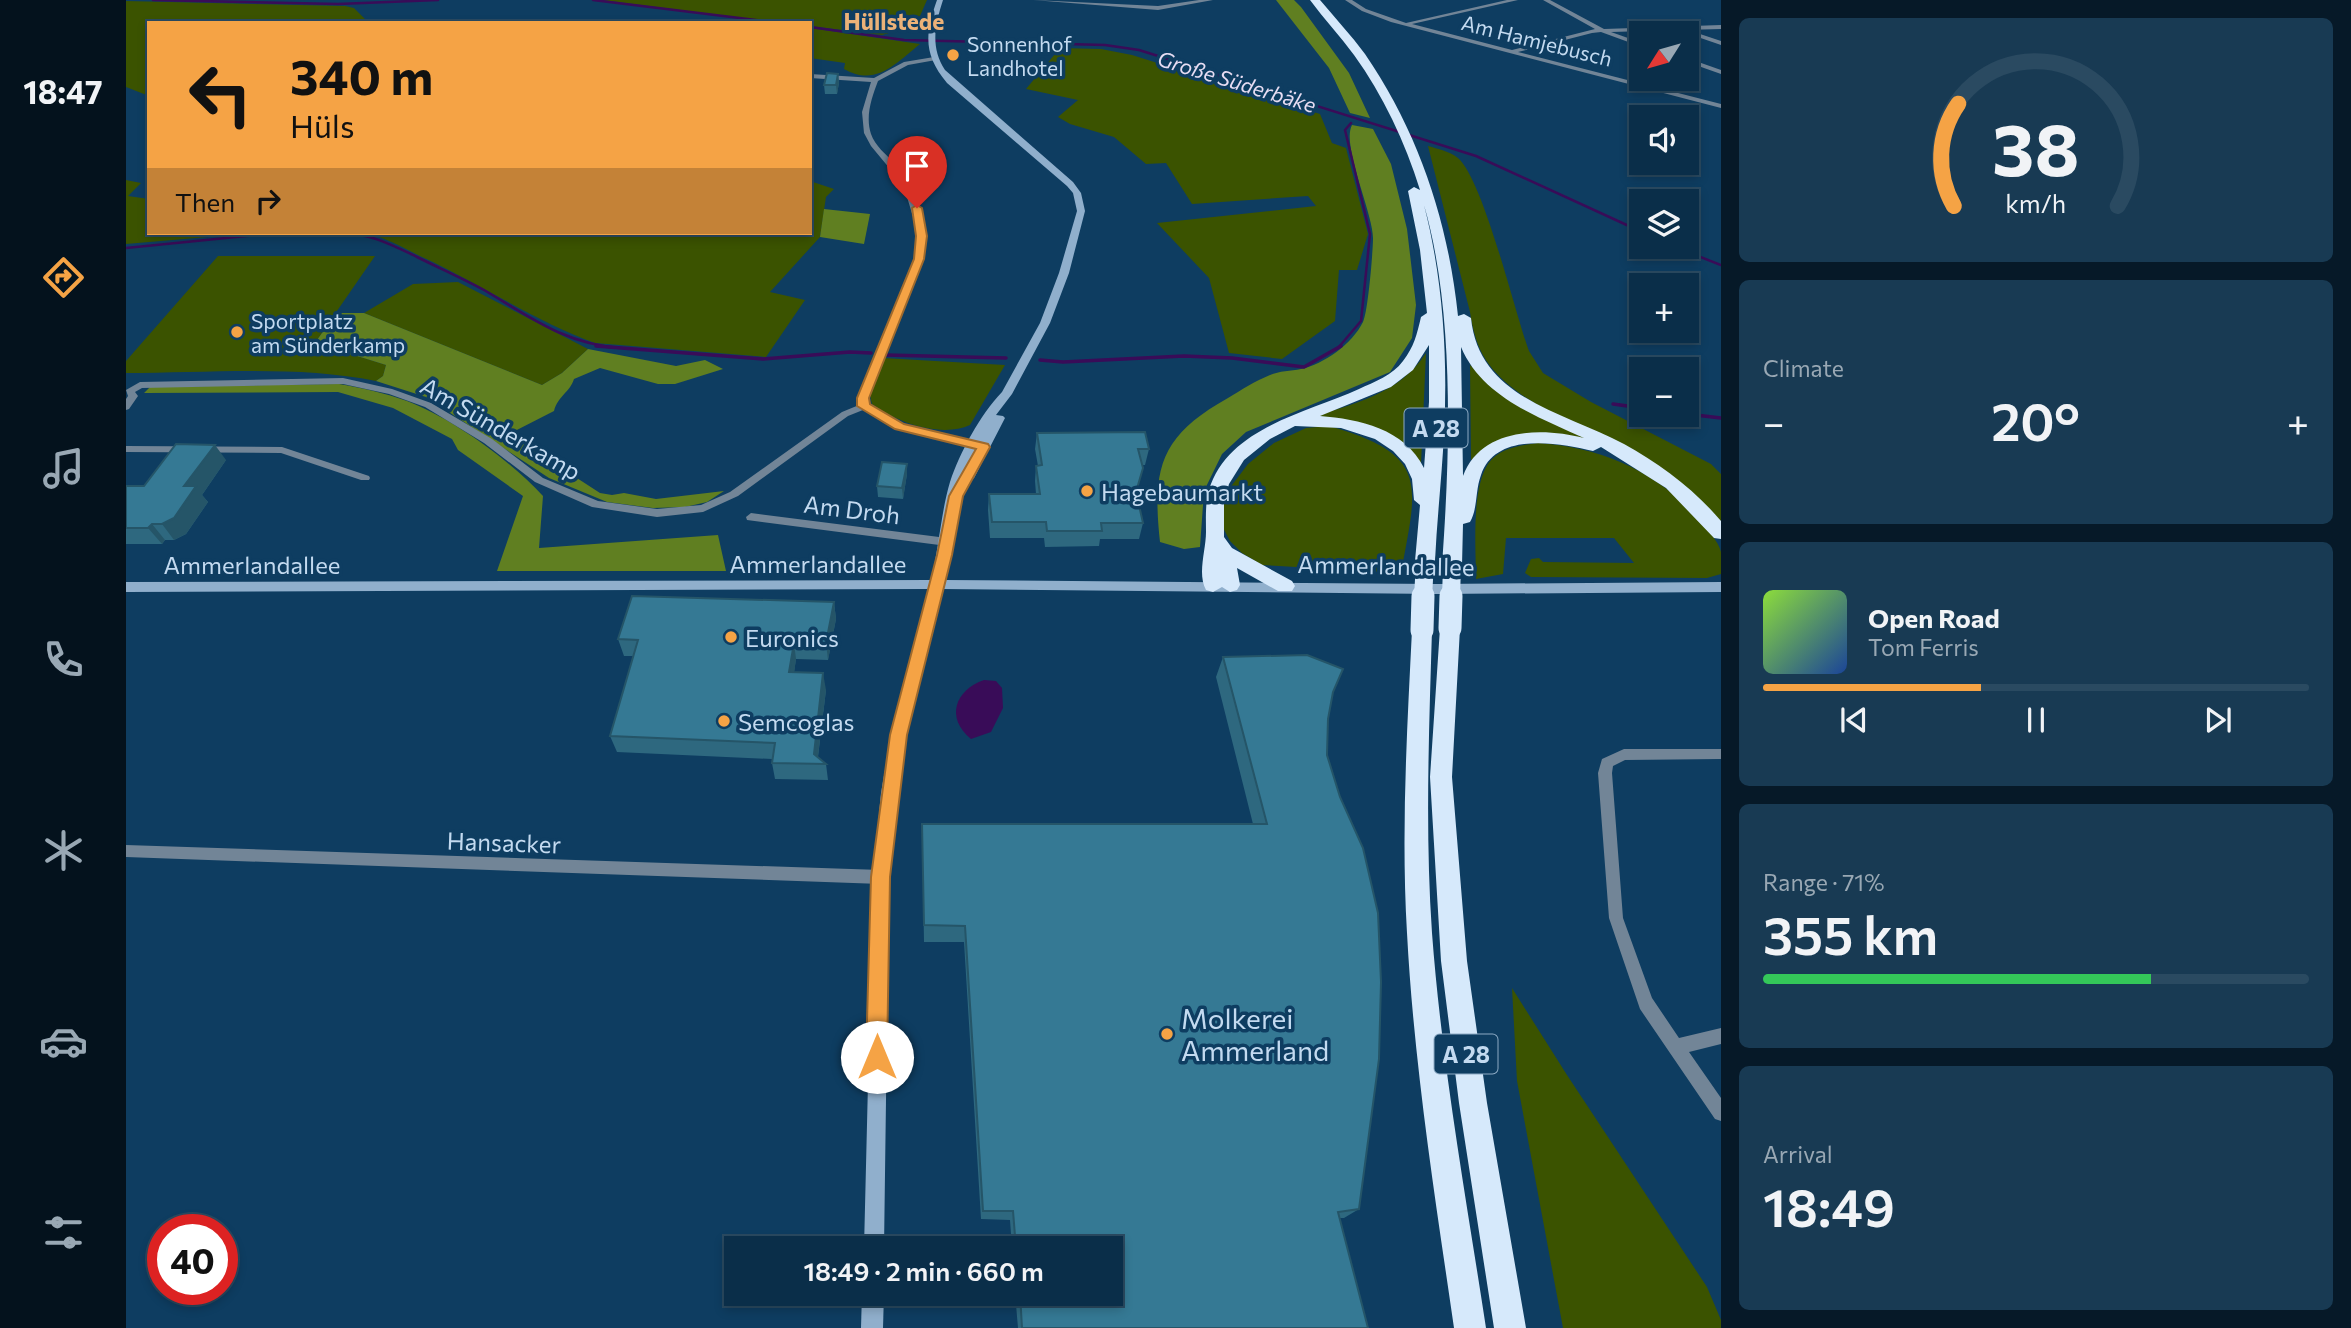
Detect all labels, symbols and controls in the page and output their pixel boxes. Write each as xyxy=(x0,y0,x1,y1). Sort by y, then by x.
district label: Hüllstede xyxy=(844,7,944,35)
street label: Am Hamjebusch xyxy=(1459,9,1615,71)
north arrow xyxy=(1629,21,1699,91)
map controls xyxy=(1629,21,1699,427)
place label: Sonnenhof Landhotel xyxy=(967,31,1072,80)
text: 340 m xyxy=(290,45,433,105)
water label: Große Süderbäke xyxy=(1155,45,1319,117)
marker: Sonnenhof Landhotel xyxy=(945,47,961,63)
icon: left xyxy=(175,49,266,140)
text: 18:47 xyxy=(23,71,103,111)
text: 38 xyxy=(1992,102,2080,191)
text: Hüls xyxy=(290,105,355,145)
button: sound xyxy=(1629,105,1699,175)
pin xyxy=(887,136,947,208)
icon: arrive xyxy=(898,147,936,185)
icon: right xyxy=(249,182,287,220)
text: Then xyxy=(175,186,235,217)
text: km/h xyxy=(2006,188,2066,218)
button: layers xyxy=(1629,189,1699,259)
icon: directions xyxy=(39,253,88,302)
button: + xyxy=(1629,273,1699,343)
place label: Sportplatz am Sünderkamp xyxy=(251,308,405,357)
marker: Sportplatz am Sünderkamp xyxy=(229,324,245,340)
text: Climate xyxy=(1763,354,1844,382)
button: − xyxy=(1629,357,1699,427)
street label: Am Sünderkamp xyxy=(416,370,586,486)
text: 20° xyxy=(1991,388,2080,452)
text: − xyxy=(1763,398,1785,445)
text: + xyxy=(2287,398,2309,445)
road number: A 28 xyxy=(1404,408,1468,448)
icon: music xyxy=(39,444,88,493)
place label: Hagebaumarkt xyxy=(1101,477,1263,506)
marker: Hagebaumarkt xyxy=(1079,483,1095,499)
street label: Am Droh xyxy=(802,489,902,529)
street label: Ammerlandallee xyxy=(729,549,907,578)
street label: Ammerlandallee xyxy=(1297,549,1475,581)
street label: Ammerlandallee xyxy=(163,550,341,579)
text: Open Road xyxy=(1868,602,2000,633)
place label: Euronics xyxy=(745,623,839,652)
marker: Euronics xyxy=(723,629,739,645)
text: Tom Ferris xyxy=(1868,633,1979,661)
icon: phone xyxy=(39,635,88,684)
icon: previous xyxy=(1835,701,1873,739)
icon: pause xyxy=(2017,701,2055,739)
icon: next xyxy=(2199,701,2237,739)
place label: Semcoglas xyxy=(738,707,854,736)
marker: Semcoglas xyxy=(716,713,732,729)
icon: climate xyxy=(39,826,88,875)
street label: Hansacker xyxy=(446,826,562,859)
text: Range · 71% xyxy=(1763,868,1884,896)
text: 355 km xyxy=(1763,902,1938,966)
place label: Molkerei Ammerland xyxy=(1181,1001,1329,1067)
icon: car xyxy=(39,1017,88,1066)
position arrow xyxy=(840,1020,914,1094)
marker: Molkerei Ammerland xyxy=(1159,1026,1175,1042)
road number: A 28 xyxy=(1434,1035,1498,1074)
text: Arrival xyxy=(1763,1140,1833,1168)
text: 18:49 xyxy=(1763,1174,1895,1238)
icon: filters xyxy=(39,1208,88,1257)
speed limit sign: 40 xyxy=(147,1214,238,1305)
text: 18:49 · 2 min · 660 m xyxy=(803,1255,1044,1286)

